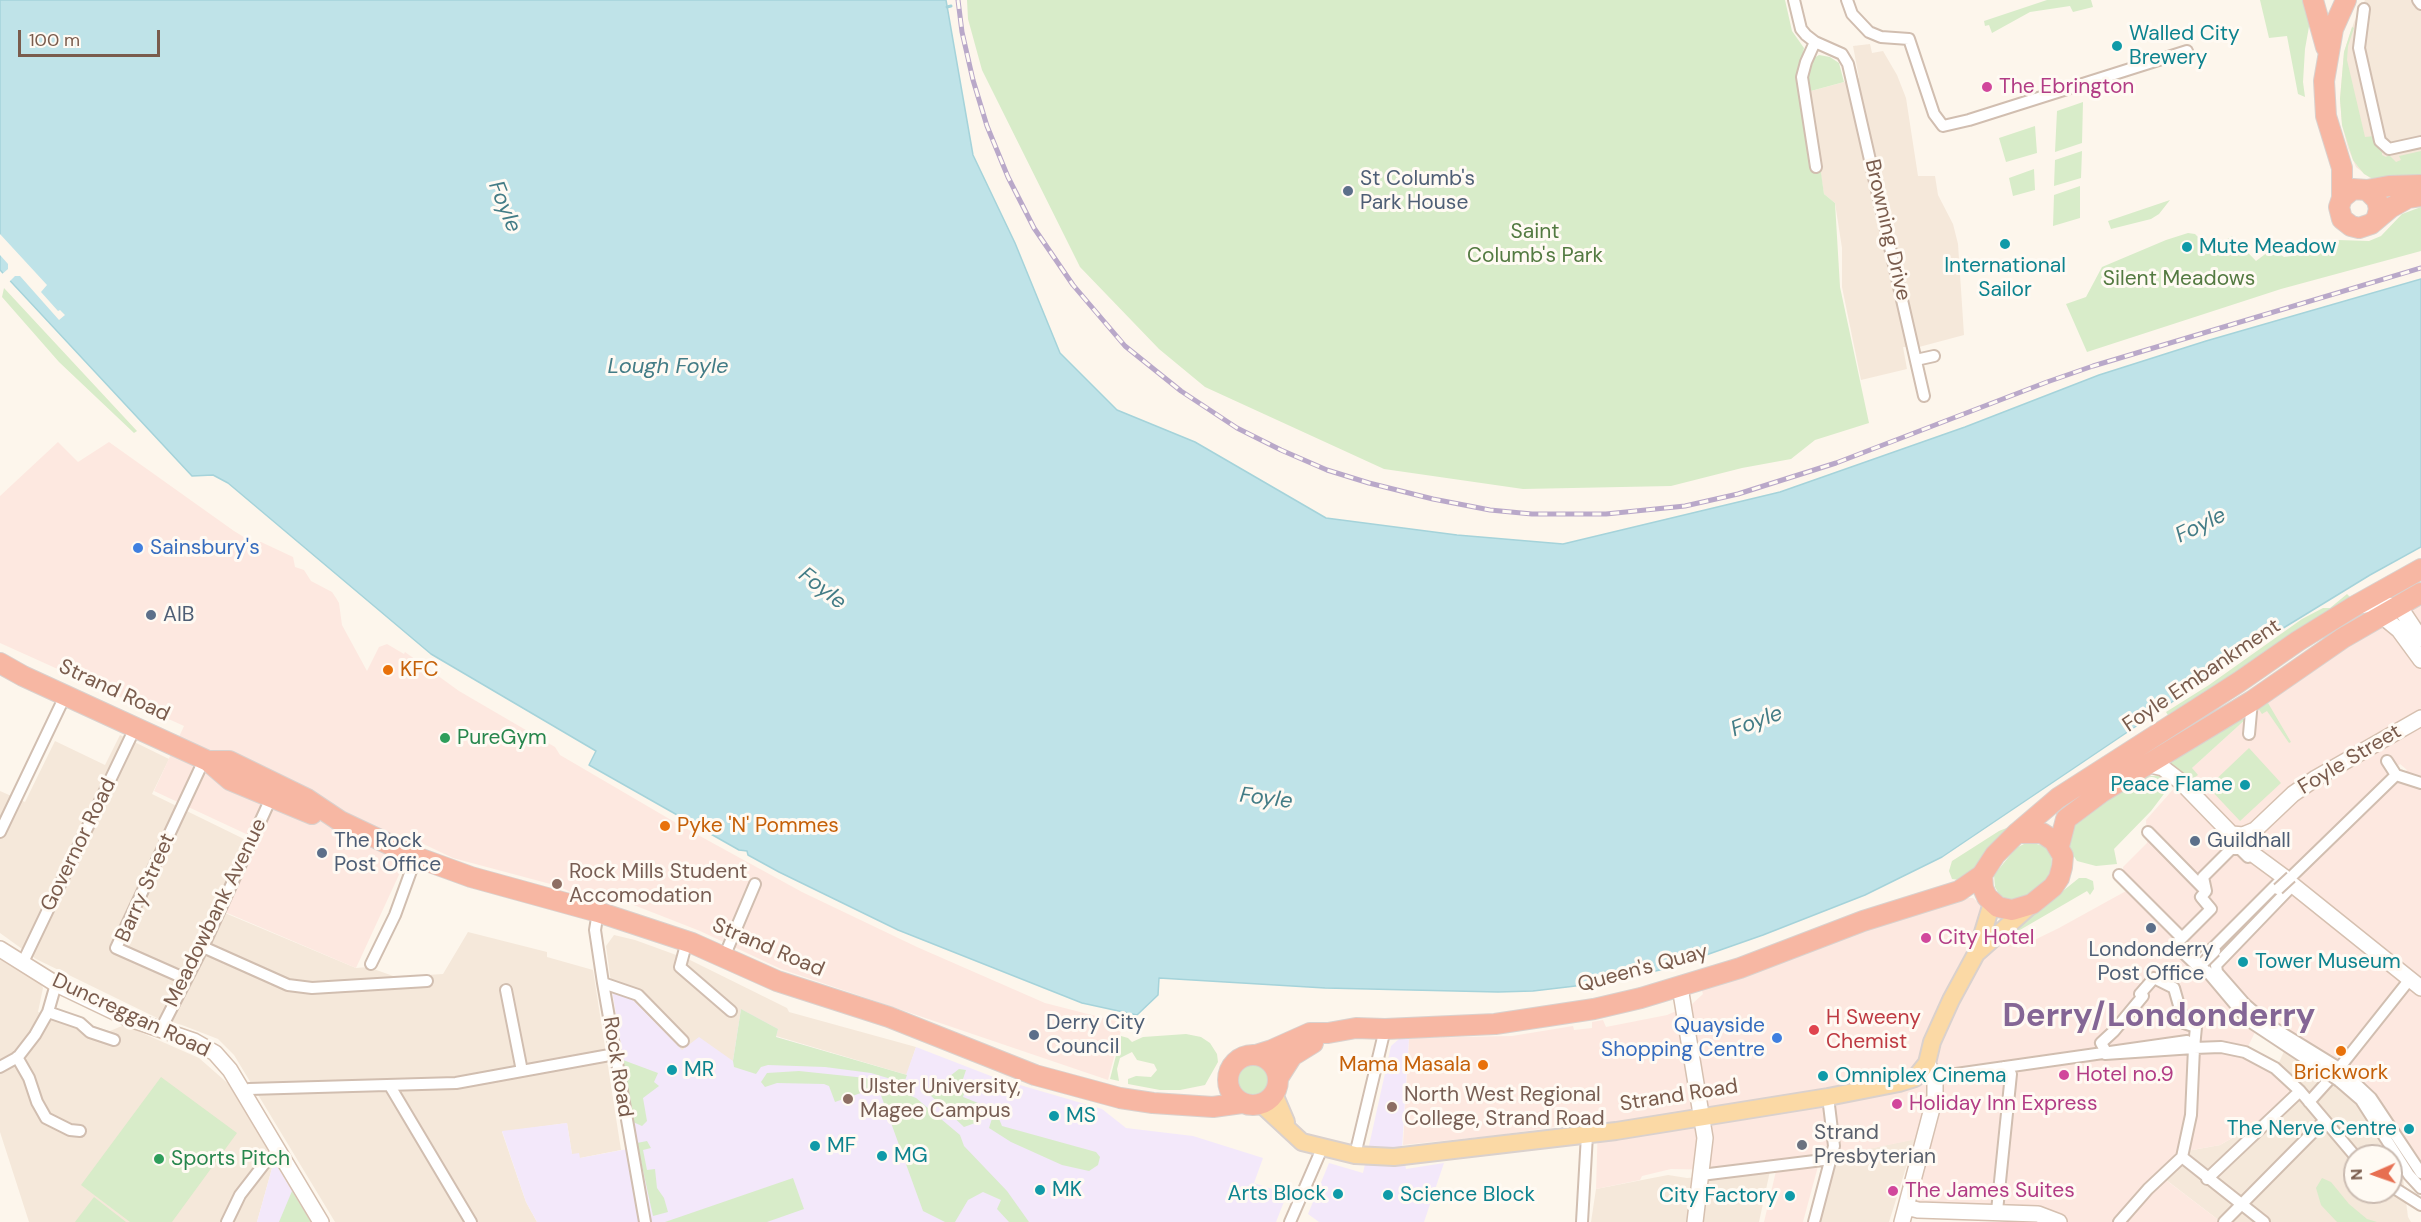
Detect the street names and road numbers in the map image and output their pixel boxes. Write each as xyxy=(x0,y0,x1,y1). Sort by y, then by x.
street label: Browning Drive xyxy=(1858,157,1916,303)
street label: Foyle Embankment xyxy=(2118,614,2286,738)
street label: Strand Road xyxy=(55,654,173,728)
street label: Foyle Street xyxy=(2294,719,2406,801)
street label: Governor Road xyxy=(36,774,122,916)
street label: Meadowbank Avenue xyxy=(159,815,273,1011)
street label: Barry Street xyxy=(111,830,181,946)
street label: Strand Road xyxy=(708,913,828,983)
street label: Queen's Quay xyxy=(1575,940,1711,998)
street label: Duncreggan Road xyxy=(48,968,214,1064)
street label: Rock Road xyxy=(597,1015,637,1119)
street label: Strand Road xyxy=(1618,1074,1740,1118)

